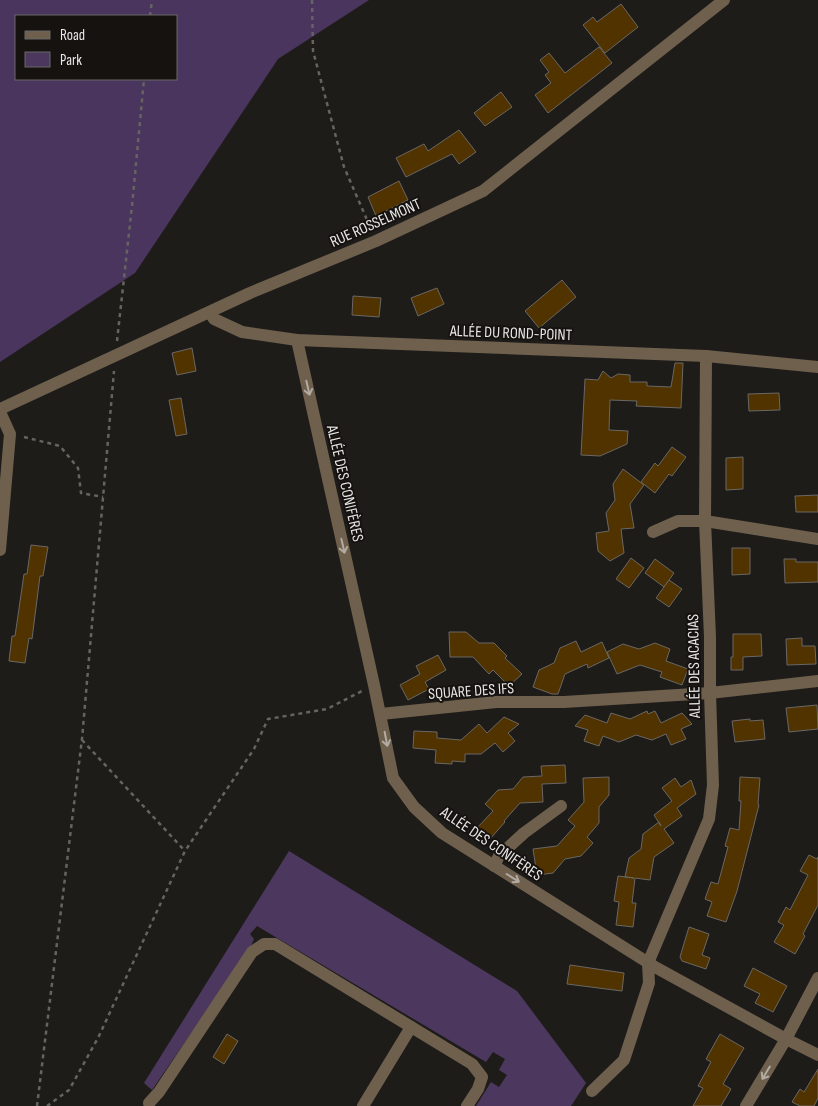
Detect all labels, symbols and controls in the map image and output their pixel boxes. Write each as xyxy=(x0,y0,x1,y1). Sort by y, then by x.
legend xyxy=(15,15,178,80)
text: Road xyxy=(60,26,85,45)
text: Park xyxy=(60,51,82,70)
street label: RUE ROSSELMONT xyxy=(327,195,424,252)
street label: ALLÉE DU ROND-POINT xyxy=(448,322,573,345)
one-way arrow xyxy=(304,379,313,395)
street label: ALLÉE DES CONIFÈRES xyxy=(322,422,367,544)
one-way arrow xyxy=(339,538,349,554)
street label: ALLÉE DES ACACIAS xyxy=(684,614,705,719)
street label: SQUARE DES IFS xyxy=(428,679,515,704)
one-way arrow xyxy=(381,731,391,747)
street label: ALLÉE DES CONIFÈRES xyxy=(436,803,546,885)
one-way arrow xyxy=(506,873,520,883)
one-way arrow xyxy=(761,1065,771,1079)

